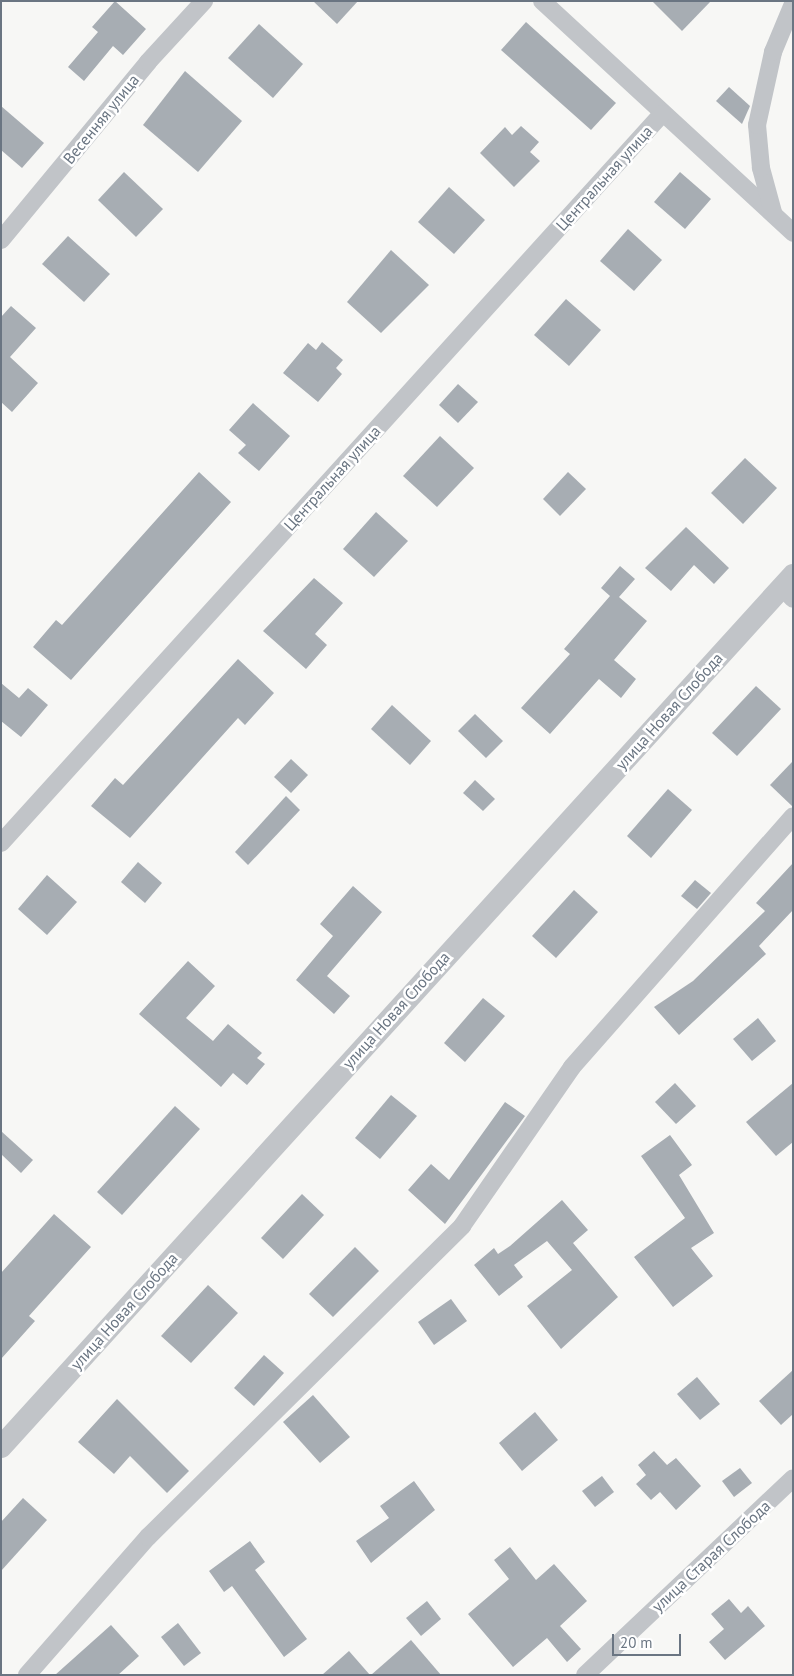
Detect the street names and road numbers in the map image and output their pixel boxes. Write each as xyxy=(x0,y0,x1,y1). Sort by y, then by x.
street label: Весенняя улица xyxy=(59,70,143,168)
street label: Центральная улица xyxy=(552,121,656,235)
street label: Центральная улица xyxy=(280,421,384,535)
street label: улица Новая Слобода xyxy=(611,648,727,774)
street label: улица Новая Слобода xyxy=(338,947,454,1073)
street label: улица Новая Слобода xyxy=(66,1248,182,1374)
street label: улица Старая Слобода xyxy=(648,1496,774,1616)

